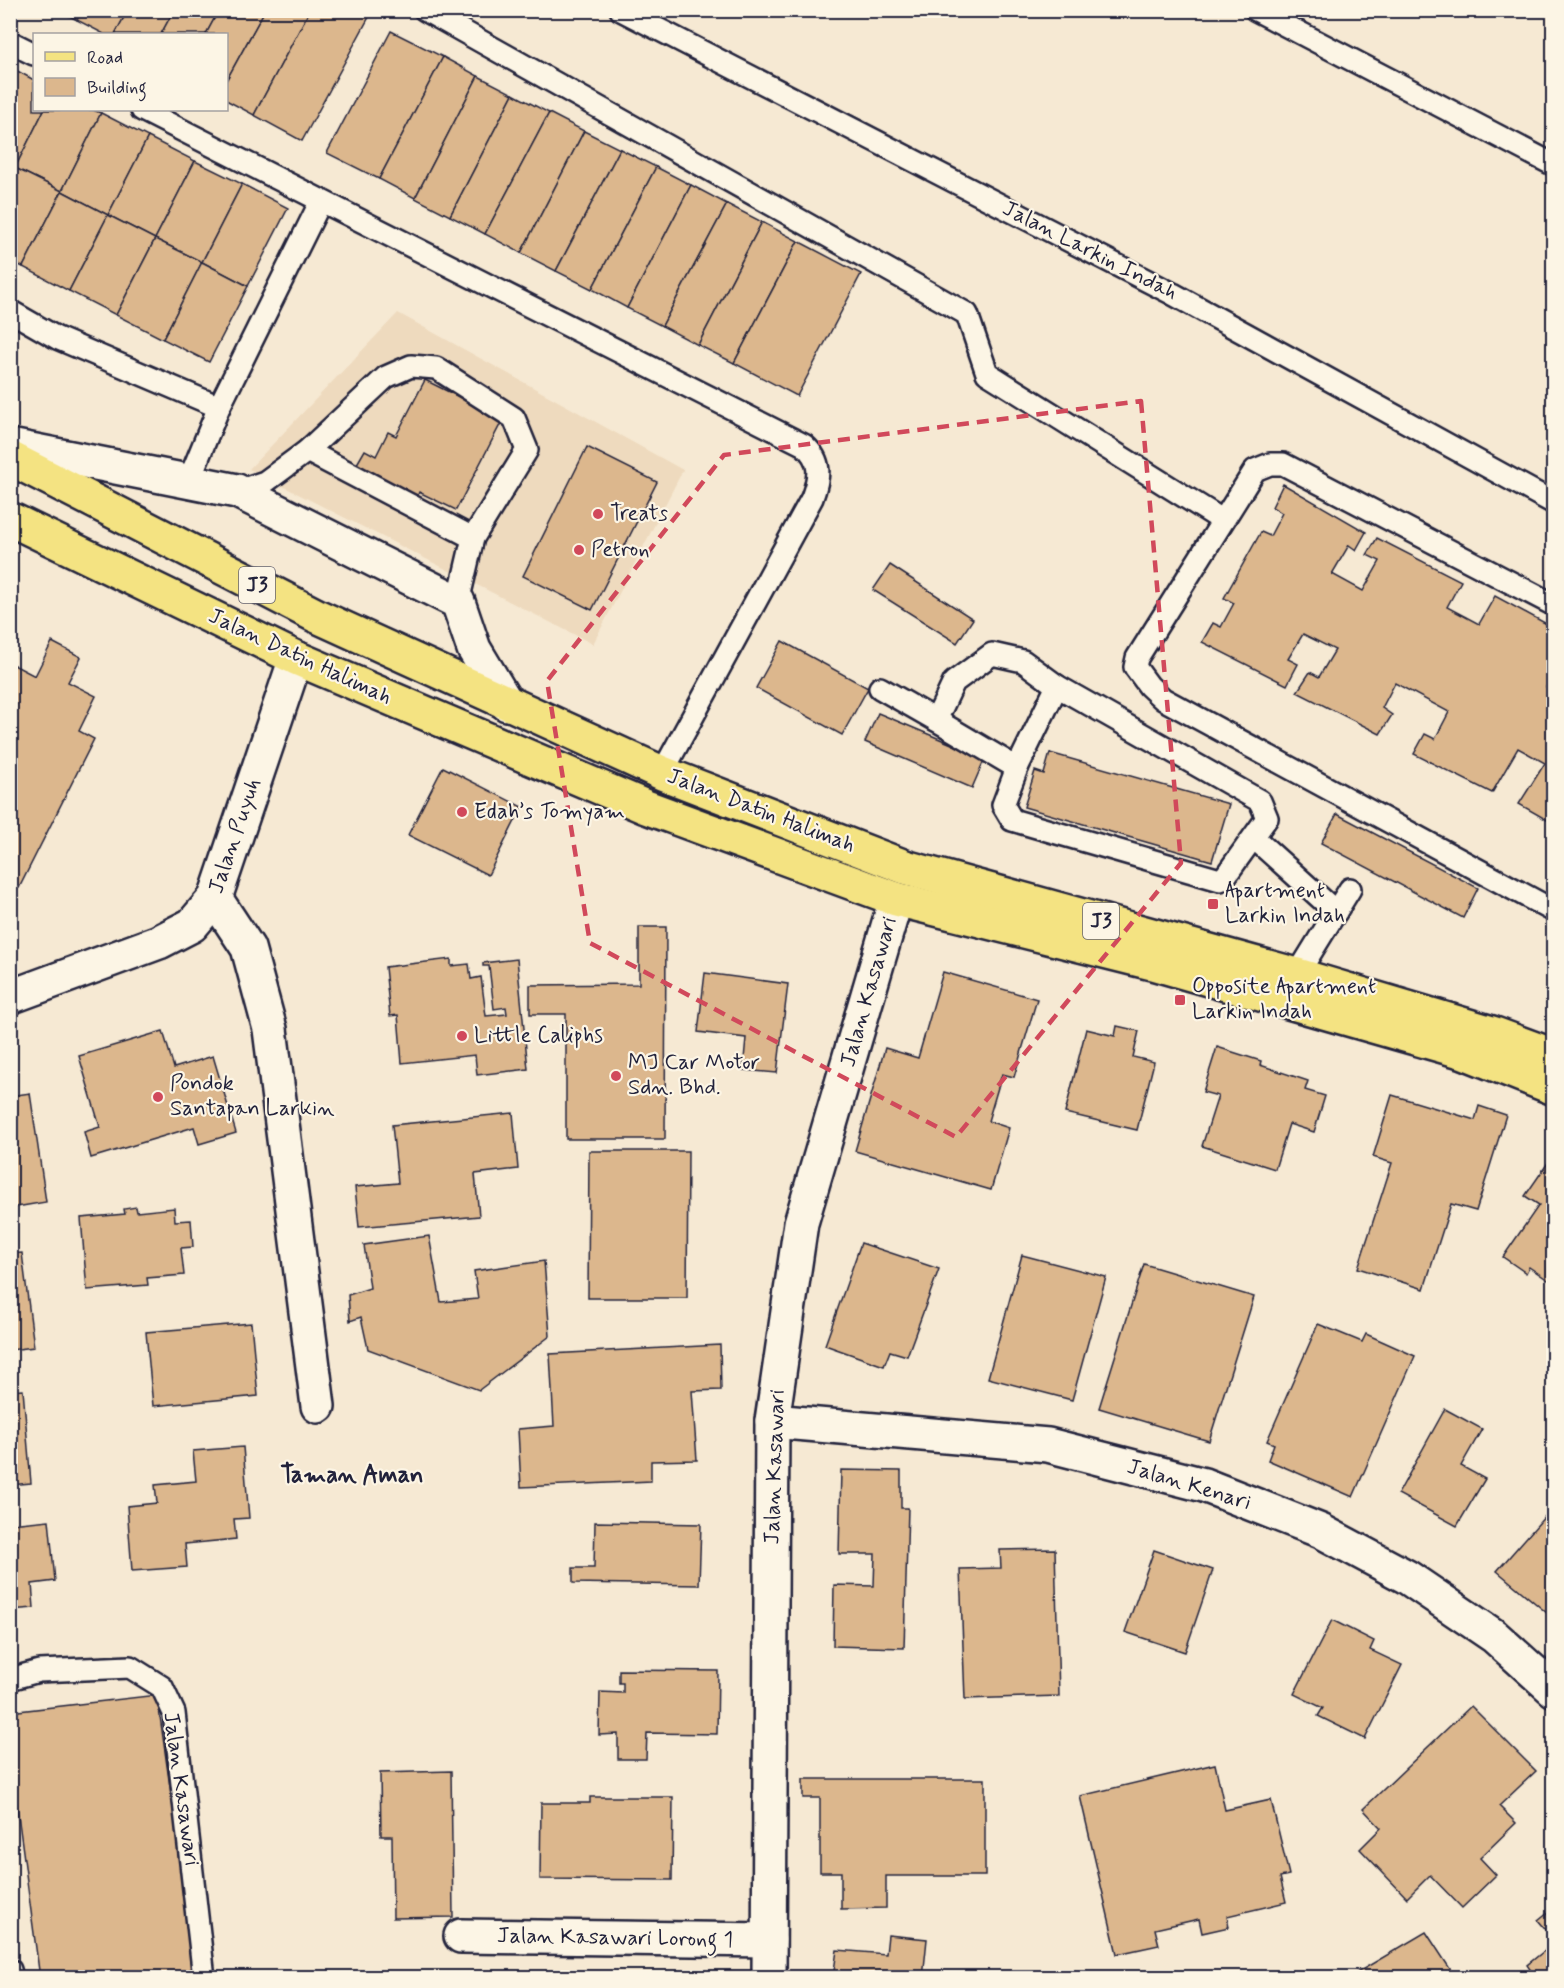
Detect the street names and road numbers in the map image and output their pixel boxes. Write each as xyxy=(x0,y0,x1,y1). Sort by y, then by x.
street label: Jalan Larkin Indah xyxy=(998,195,1182,307)
road number: J3 xyxy=(239,567,275,603)
street label: Jalan Datin Halimah xyxy=(204,602,396,712)
street label: Jalan Datin Halimah xyxy=(663,762,859,860)
street label: Jalan Puyuh xyxy=(202,775,268,897)
road number: J3 xyxy=(1083,903,1119,939)
street label: Jalan Kasawari xyxy=(834,914,904,1070)
street label: Jalan Kasawari xyxy=(758,1389,792,1545)
street label: Jalan Kenari xyxy=(1124,1453,1254,1517)
street label: Jalan Kasawari xyxy=(156,1710,206,1868)
street label: Jalan Kasawari Lorong 1 xyxy=(497,1922,733,1957)

